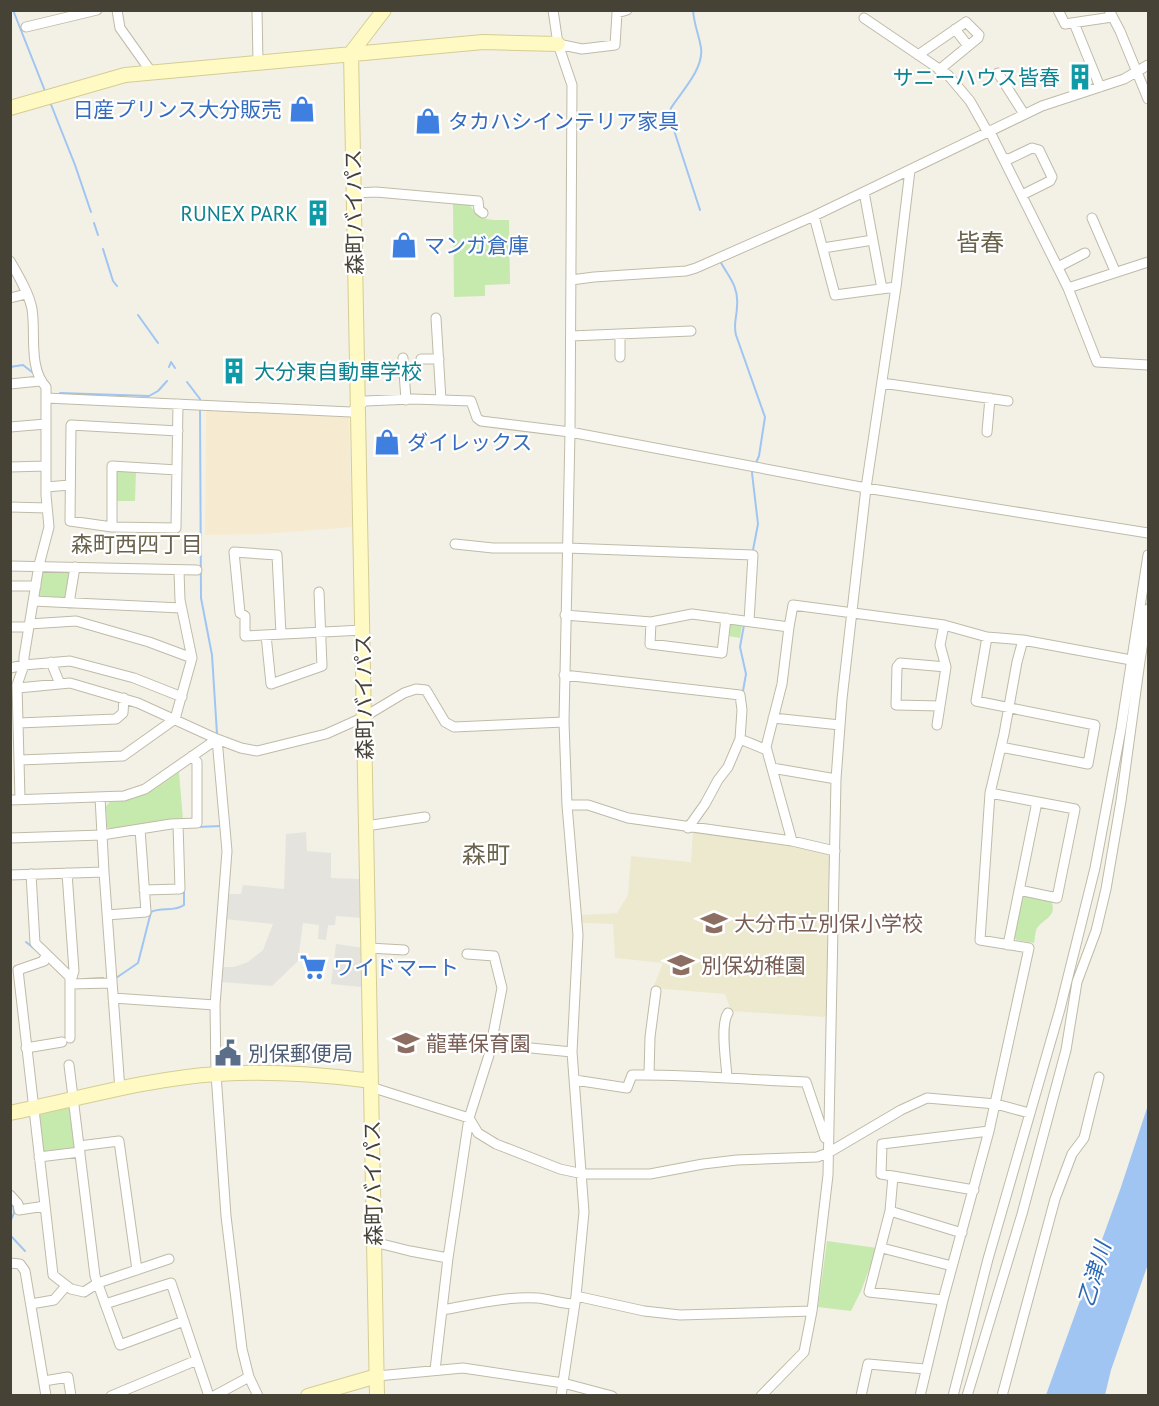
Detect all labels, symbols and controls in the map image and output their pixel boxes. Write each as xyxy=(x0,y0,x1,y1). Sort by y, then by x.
building icon: サニーハウス皆春 xyxy=(1065,62,1095,92)
place label: サニーハウス皆春 xyxy=(892,64,1060,91)
shop icon: 日産プリンス大分販売 xyxy=(287,94,317,124)
place label: 日産プリンス大分販売 xyxy=(72,96,282,123)
shop icon: タカハシインテリア家具 xyxy=(413,106,443,136)
place label: タカハシインテリア家具 xyxy=(448,108,679,135)
street label: 森町バイパス xyxy=(339,149,369,275)
building icon: RUNEX PARK xyxy=(303,198,333,228)
place label: RUNEX PARK xyxy=(180,200,298,227)
district label: 皆春 xyxy=(956,227,1004,258)
shop icon: マンガ倉庫 xyxy=(389,230,419,260)
place label: マンガ倉庫 xyxy=(424,232,529,259)
building icon: 大分東自動車学校 xyxy=(219,356,249,386)
place label: 大分東自動車学校 xyxy=(254,358,422,385)
shop icon: ダイレックス xyxy=(372,427,402,457)
place label: ダイレックス xyxy=(407,429,532,456)
district label: 森町西四丁目 xyxy=(71,530,203,558)
street label: 森町バイパス xyxy=(349,634,379,760)
district label: 森町 xyxy=(462,839,510,870)
school or university icon: 大分市立別保小学校 xyxy=(699,908,729,938)
place label: 大分市立別保小学校 xyxy=(734,910,923,937)
school or university icon: 別保幼稚園 xyxy=(666,950,696,980)
supermarket icon: ワイドマート xyxy=(298,952,328,982)
place label: 別保幼稚園 xyxy=(701,952,806,979)
place label: ワイドマート xyxy=(333,954,459,981)
school or university icon: 龍華保育園 xyxy=(391,1028,421,1058)
place label: 龍華保育園 xyxy=(426,1030,531,1057)
public building icon: 別保郵便局 xyxy=(213,1038,243,1068)
place label: 別保郵便局 xyxy=(248,1040,353,1067)
street label: 森町バイパス xyxy=(358,1120,388,1246)
water label: 乙津川 xyxy=(1071,1237,1117,1310)

